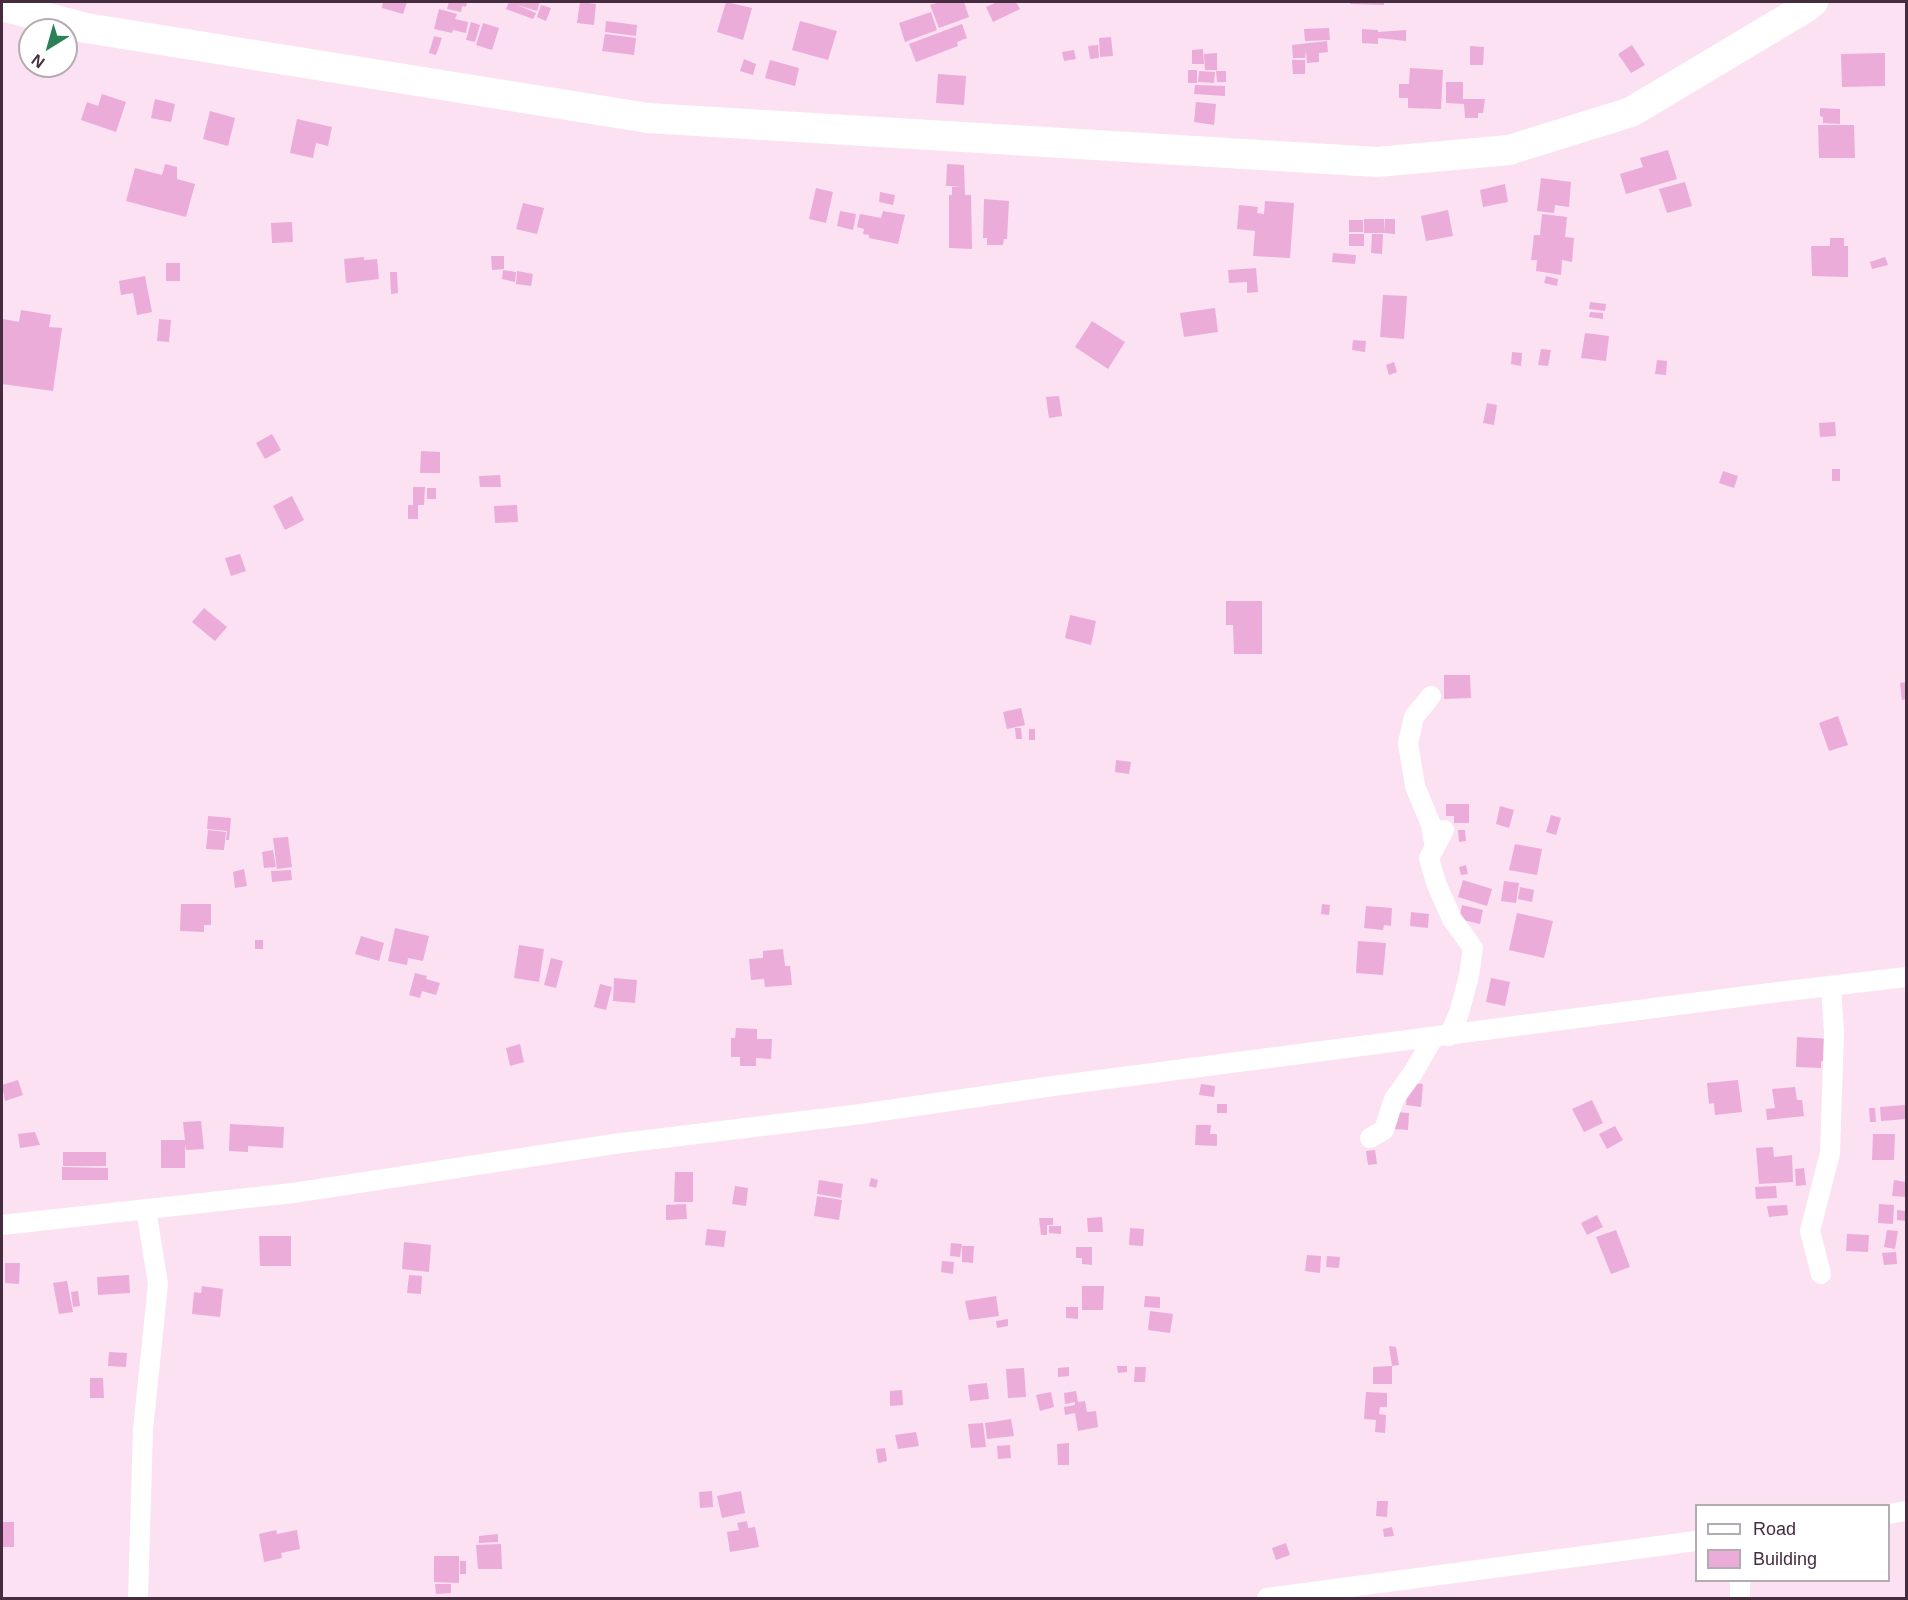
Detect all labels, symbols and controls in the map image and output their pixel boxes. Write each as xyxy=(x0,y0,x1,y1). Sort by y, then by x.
north arrow xyxy=(18,18,78,78)
text: N xyxy=(28,51,48,71)
legend xyxy=(1695,1504,1890,1582)
text: Road xyxy=(1753,1519,1796,1539)
text: Building xyxy=(1753,1549,1817,1569)

